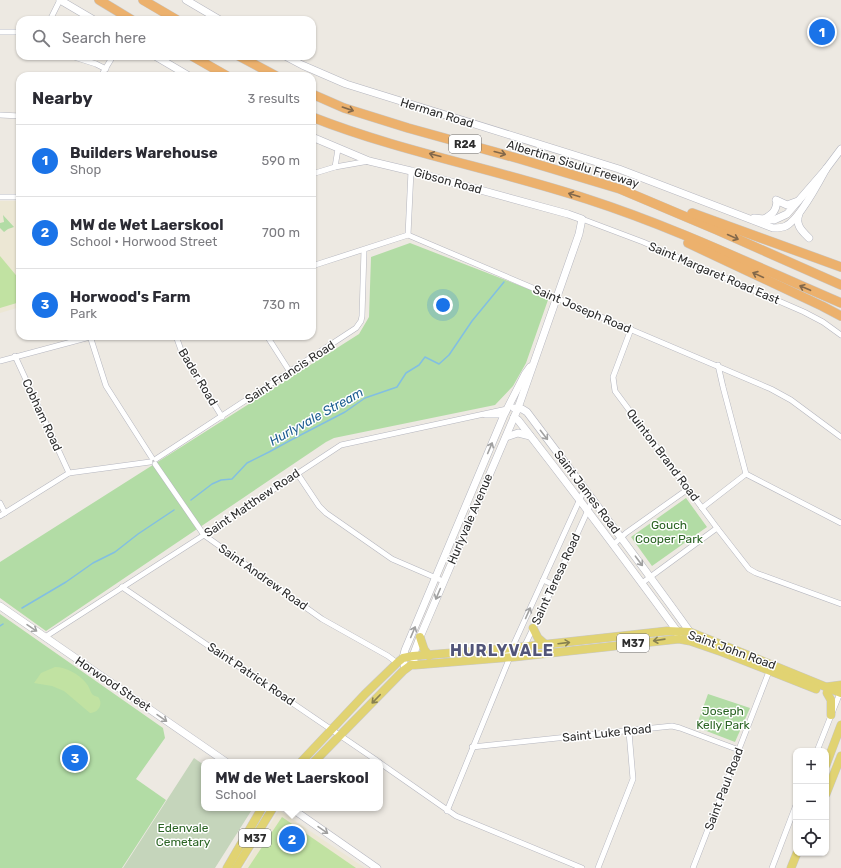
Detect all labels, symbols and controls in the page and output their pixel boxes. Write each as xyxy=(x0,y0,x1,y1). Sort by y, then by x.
search box xyxy=(16,16,316,60)
pin: 1 xyxy=(809,17,835,47)
icon: search xyxy=(30,27,52,49)
text: Search here xyxy=(62,29,146,47)
text: Nearby xyxy=(32,88,93,108)
text: 3 results xyxy=(248,91,300,106)
street label: Herman Road xyxy=(399,95,475,131)
one-way arrow xyxy=(341,106,354,113)
road number: R24 xyxy=(449,135,481,153)
street label: Albertina Sisulu Freeway xyxy=(505,137,641,191)
text: Builders Warehouse xyxy=(70,144,218,162)
one-way arrow xyxy=(493,150,506,157)
one-way arrow xyxy=(429,151,442,158)
text: 1 xyxy=(42,153,48,168)
text: 590 m xyxy=(262,153,300,168)
text: Shop xyxy=(70,162,101,177)
street label: Gibson Road xyxy=(412,165,484,197)
one-way arrow xyxy=(568,191,581,198)
text: MW de Wet Laerskool xyxy=(70,216,224,234)
text: 2 xyxy=(41,225,49,240)
text: 700 m xyxy=(262,225,300,240)
text: School · Horwood Street xyxy=(70,234,217,249)
one-way arrow xyxy=(727,234,739,241)
street label: Saint Margaret Road East xyxy=(646,239,782,307)
one-way arrow xyxy=(752,271,764,278)
street label: Saint Joseph Road xyxy=(531,282,633,336)
one-way arrow xyxy=(800,284,812,291)
text: Horwood's Farm xyxy=(70,288,191,306)
your location xyxy=(433,295,453,315)
text: 3 xyxy=(41,297,49,312)
text: 730 m xyxy=(263,297,300,312)
text: Park xyxy=(70,306,97,321)
street label: Saint Francis Road xyxy=(243,338,337,406)
street label: Bader Road xyxy=(175,346,221,408)
street label: Cobham Road xyxy=(19,377,65,453)
water label: Hurlyvale Stream xyxy=(267,384,366,449)
street label: Quinton Brand Road xyxy=(624,406,702,504)
one-way arrow xyxy=(540,430,549,441)
one-way arrow xyxy=(487,442,494,454)
street label: Saint James Road xyxy=(551,447,623,537)
street label: Saint Matthew Road xyxy=(202,466,302,540)
street label: Hurlyvale Avenue xyxy=(445,471,496,566)
park label: Gouch Cooper Park xyxy=(635,518,704,546)
street label: Saint Teresa Road xyxy=(529,531,583,627)
street label: Saint Andrew Road xyxy=(216,541,310,613)
one-way arrow xyxy=(635,556,644,567)
one-way arrow xyxy=(434,588,441,600)
one-way arrow xyxy=(525,607,532,619)
one-way arrow xyxy=(26,624,37,632)
one-way arrow xyxy=(409,626,417,638)
street label: Saint John Road xyxy=(686,628,778,672)
road number: M37 xyxy=(617,634,649,652)
one-way arrow xyxy=(653,636,666,644)
one-way arrow xyxy=(557,639,570,647)
street label: Saint Patrick Road xyxy=(205,640,297,708)
district label: HURLYVALE xyxy=(450,641,554,660)
street label: Horwood Street xyxy=(73,654,154,715)
one-way arrow xyxy=(371,694,381,704)
park label: Joseph Kelly Park xyxy=(696,704,751,732)
one-way arrow xyxy=(157,714,168,722)
street label: Saint Luke Road xyxy=(562,721,652,745)
pin: 3 xyxy=(62,743,88,773)
street label: Saint Paul Road xyxy=(702,746,746,832)
map controls xyxy=(793,748,829,856)
button: + xyxy=(793,748,829,784)
popup xyxy=(201,759,383,811)
text: MW de Wet Laerskool xyxy=(215,769,369,787)
button: − xyxy=(793,784,829,820)
text: School xyxy=(215,787,256,802)
button: locate xyxy=(793,820,829,856)
park label: Edenvale Cemetary xyxy=(156,821,211,849)
pin: 2 xyxy=(279,824,305,854)
one-way arrow xyxy=(317,826,328,834)
road number: M37 xyxy=(239,829,271,847)

